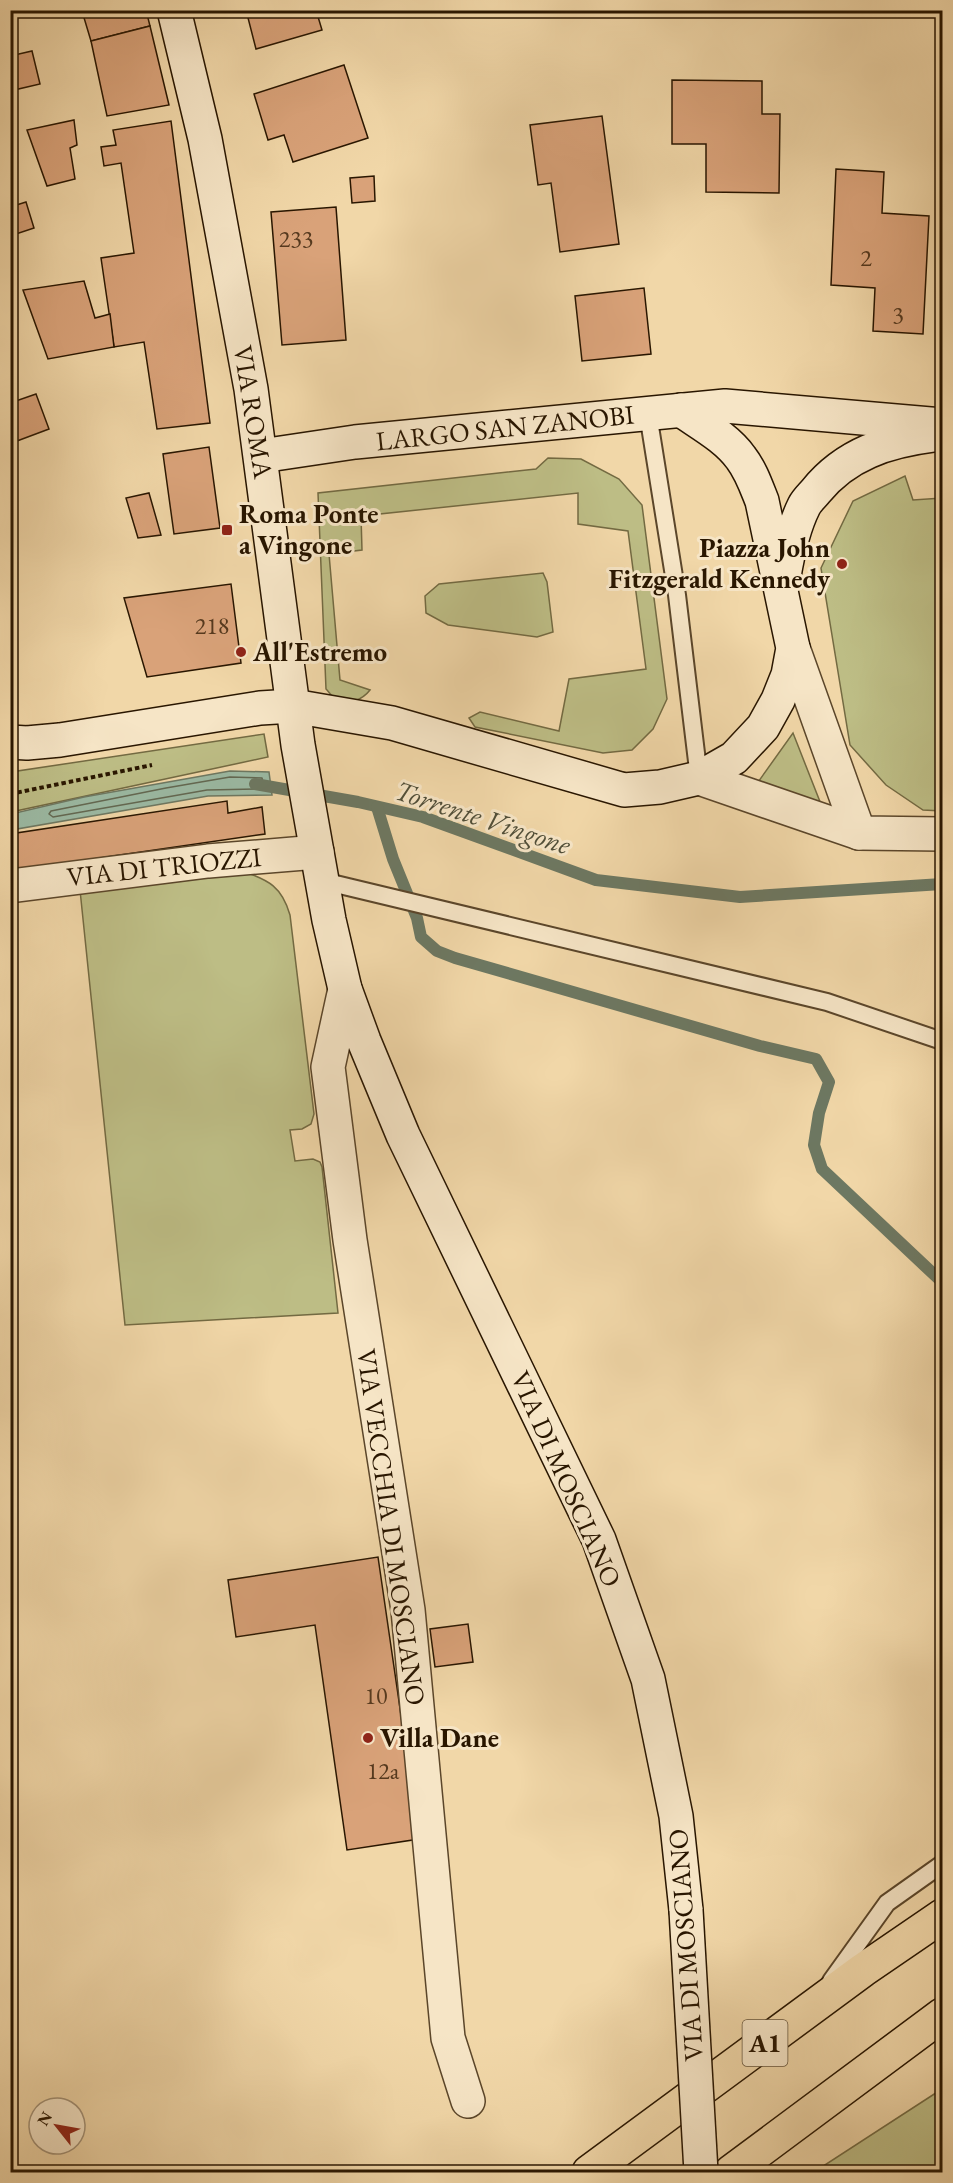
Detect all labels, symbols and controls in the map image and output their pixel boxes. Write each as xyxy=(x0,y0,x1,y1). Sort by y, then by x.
house number: 233 xyxy=(279,223,313,254)
house number: 2 xyxy=(860,242,872,273)
house number: 3 xyxy=(892,299,904,330)
street label: VIA ROMA xyxy=(226,343,281,481)
street label: LARGO SAN ZANOBI xyxy=(374,397,636,458)
place label: Roma Ponte a Vingone xyxy=(239,496,379,562)
marker: Roma Ponte a Vingone xyxy=(220,523,234,537)
place label: Piazza John Fitzgerald Kennedy xyxy=(609,530,831,596)
marker: Piazza John Fitzgerald Kennedy xyxy=(835,557,849,571)
house number: 218 xyxy=(195,610,229,641)
place label: All'Estremo xyxy=(252,634,387,669)
marker: All'Estremo xyxy=(234,645,248,659)
water label: Torrente Vingone xyxy=(391,772,576,862)
street label: VIA DI TRIOZZI xyxy=(65,839,263,894)
street label: VIA VECCHIA DI MOSCIANO xyxy=(349,1346,434,1707)
street label: VIA DI MOSCIANO xyxy=(503,1365,630,1592)
house number: 10 xyxy=(364,1680,388,1711)
place label: Villa Dane xyxy=(380,1720,499,1755)
marker: Villa Dane xyxy=(361,1731,375,1745)
house number: 12a xyxy=(367,1755,400,1786)
street label: VIA DI MOSCIANO xyxy=(660,1828,711,2062)
road number: A1 xyxy=(742,2020,788,2066)
north arrow xyxy=(27,2096,87,2156)
text: N xyxy=(32,2108,57,2129)

